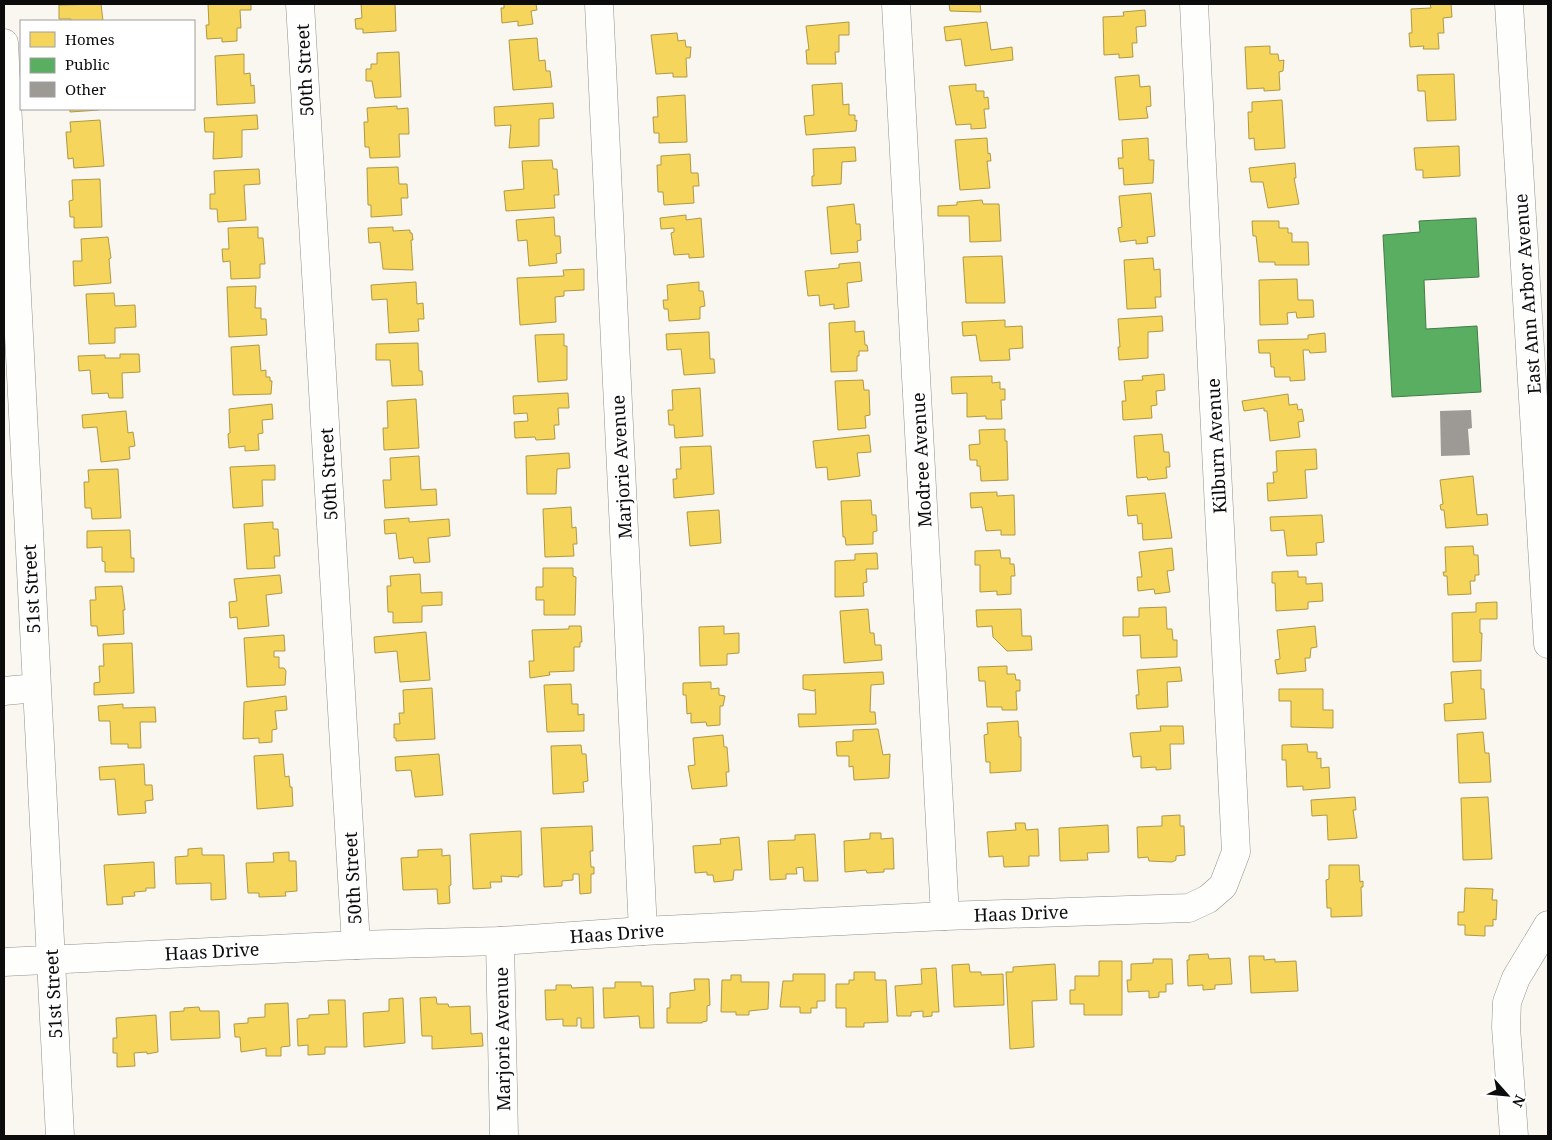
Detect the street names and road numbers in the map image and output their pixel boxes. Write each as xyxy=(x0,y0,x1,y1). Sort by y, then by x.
street label: 50th Street xyxy=(290,23,318,117)
street label: East Ann Arbor Avenue xyxy=(1508,193,1546,395)
street label: Kilburn Avenue xyxy=(1200,378,1232,514)
street label: Modree Avenue xyxy=(905,392,937,528)
street label: Marjorie Avenue xyxy=(605,394,637,540)
street label: 50th Street xyxy=(314,427,342,521)
street label: 51st Street xyxy=(17,544,45,634)
street label: 50th Street xyxy=(338,831,366,925)
street label: Haas Drive xyxy=(973,899,1069,927)
street label: Haas Drive xyxy=(569,918,665,948)
street label: Haas Drive xyxy=(164,937,260,965)
street label: 51st Street xyxy=(39,949,67,1039)
street label: Marjorie Avenue xyxy=(489,967,515,1111)

